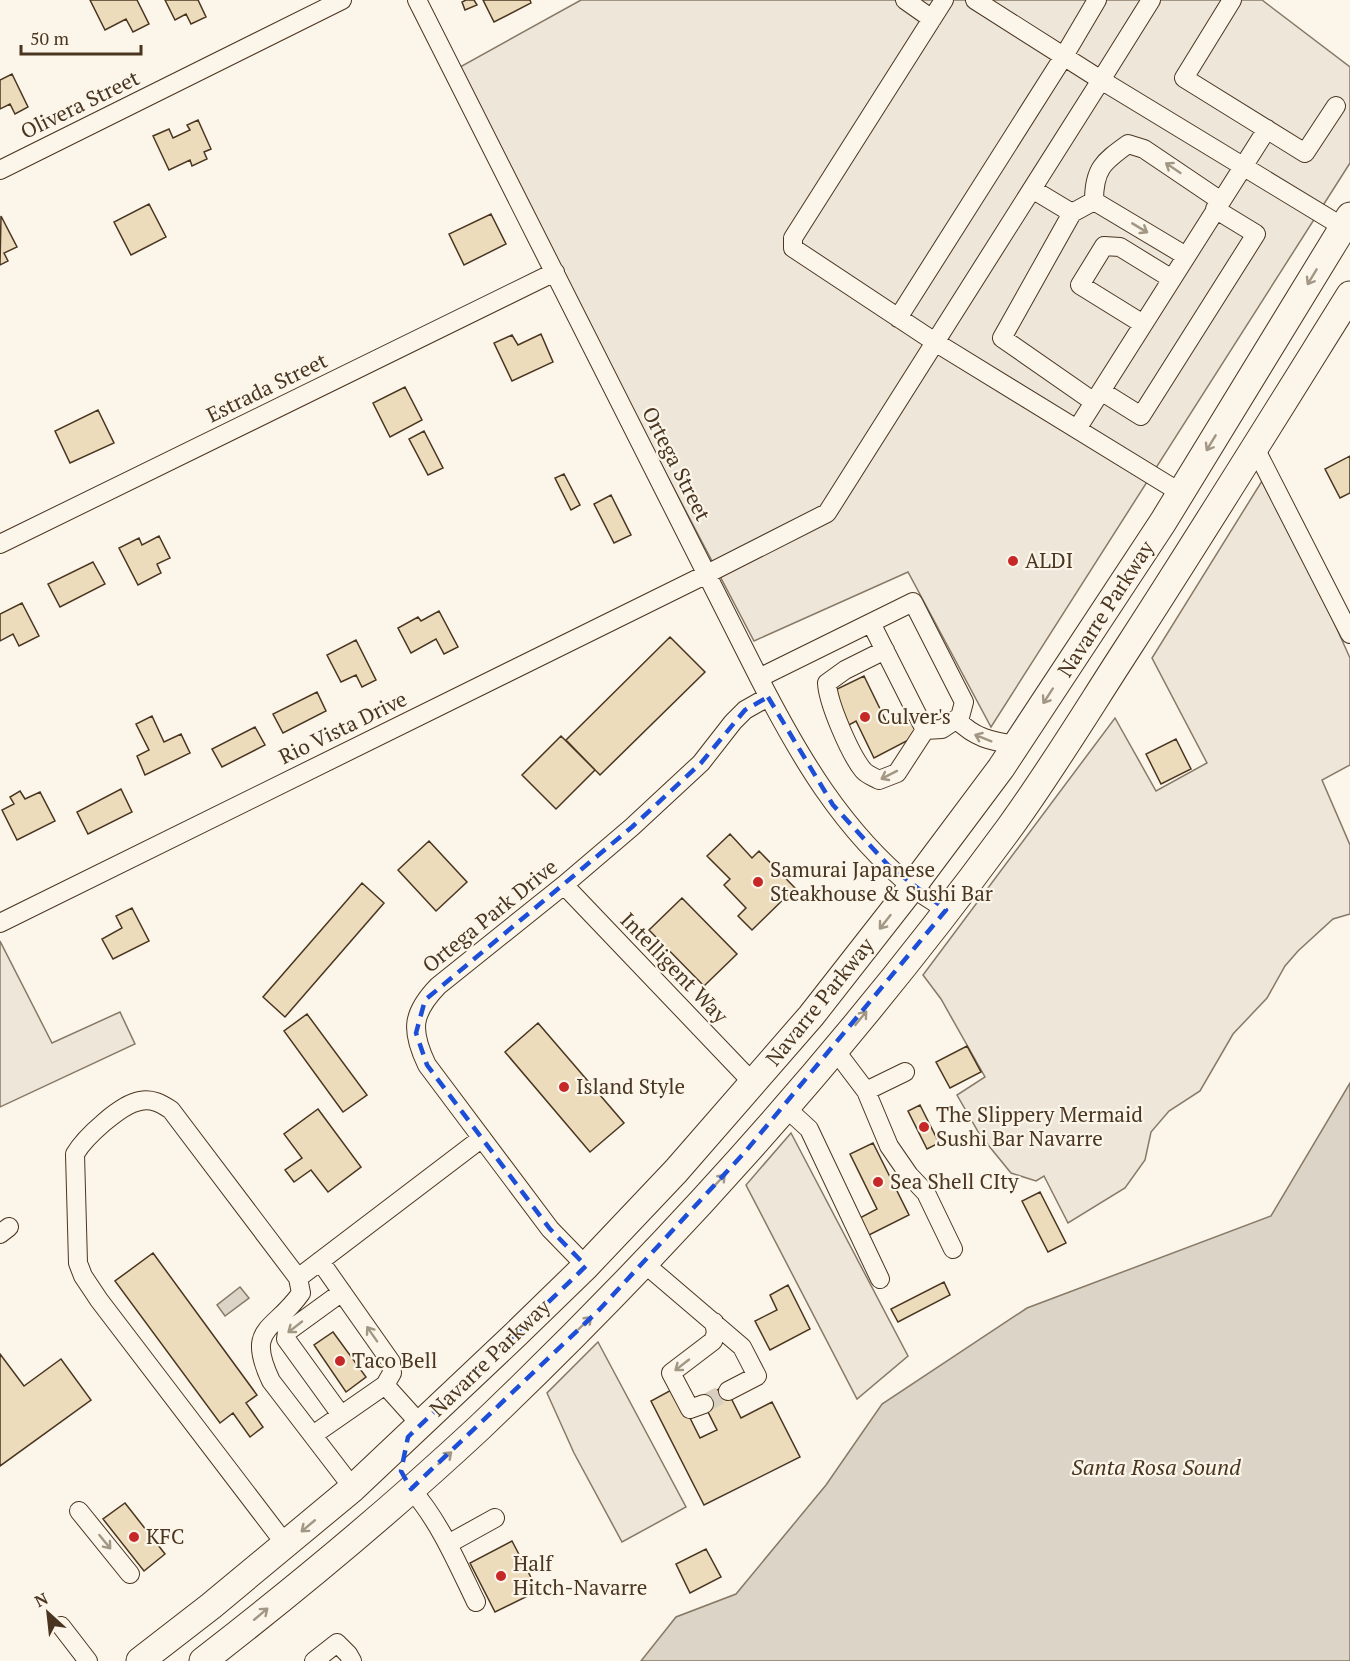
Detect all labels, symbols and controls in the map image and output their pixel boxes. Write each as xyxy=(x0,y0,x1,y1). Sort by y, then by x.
scale bar xyxy=(21,18,141,56)
text: 50 m xyxy=(30,26,70,50)
street label: Olivera Street xyxy=(16,63,144,145)
one-way arrow xyxy=(1165,161,1182,173)
one-way arrow xyxy=(1131,223,1148,235)
one-way arrow xyxy=(1306,268,1318,285)
street label: Estrada Street xyxy=(201,346,332,428)
street label: Ortega Street xyxy=(636,402,718,526)
one-way arrow xyxy=(1204,435,1217,452)
street label: Navarre Parkway xyxy=(1051,534,1160,682)
place label: ALDI xyxy=(1025,546,1073,574)
marker: ALDI xyxy=(1006,554,1020,568)
street label: Rio Vista Drive xyxy=(274,684,411,770)
one-way arrow xyxy=(1042,687,1055,704)
place label: Culver's xyxy=(877,702,951,730)
marker: Culver's xyxy=(858,710,872,724)
one-way arrow xyxy=(975,732,993,743)
one-way arrow xyxy=(880,769,898,781)
street label: Ortega Park Drive xyxy=(416,852,563,978)
place label: Samurai Japanese Steakhouse & Sushi Bar xyxy=(770,855,993,907)
marker: Samurai Japanese Steakhouse & Sushi Bar xyxy=(751,875,765,889)
street label: Intelligent Way xyxy=(615,906,735,1029)
one-way arrow xyxy=(879,914,892,930)
street label: Navarre Parkway xyxy=(759,931,880,1071)
one-way arrow xyxy=(854,1010,867,1026)
place label: Island Style xyxy=(576,1072,685,1100)
marker: Island Style xyxy=(557,1080,571,1094)
place label: The Slippery Mermaid Sushi Bar Navarre xyxy=(936,1100,1143,1152)
marker: The Slippery Mermaid Sushi Bar Navarre xyxy=(917,1120,931,1134)
place label: Sea Shell CIty xyxy=(890,1167,1019,1195)
one-way arrow xyxy=(712,1174,726,1189)
marker: Sea Shell CIty xyxy=(871,1175,885,1189)
street label: Navarre Parkway xyxy=(423,1292,556,1422)
one-way arrow xyxy=(578,1316,593,1331)
one-way arrow xyxy=(287,1320,303,1333)
one-way arrow xyxy=(366,1327,378,1343)
place label: Taco Bell xyxy=(352,1346,437,1374)
marker: Taco Bell xyxy=(333,1354,347,1368)
one-way arrow xyxy=(674,1358,690,1371)
one-way arrow xyxy=(437,1451,452,1465)
water label: Santa Rosa Sound xyxy=(1071,1452,1242,1481)
one-way arrow xyxy=(300,1519,316,1532)
place label: KFC xyxy=(146,1522,185,1550)
marker: KFC xyxy=(127,1530,141,1544)
one-way arrow xyxy=(98,1534,111,1550)
place label: Half Hitch-Navarre xyxy=(513,1549,647,1601)
marker: Half Hitch-Navarre xyxy=(494,1569,508,1583)
north arrow xyxy=(18,1583,78,1643)
text: N xyxy=(31,1587,52,1612)
one-way arrow xyxy=(253,1607,268,1621)

